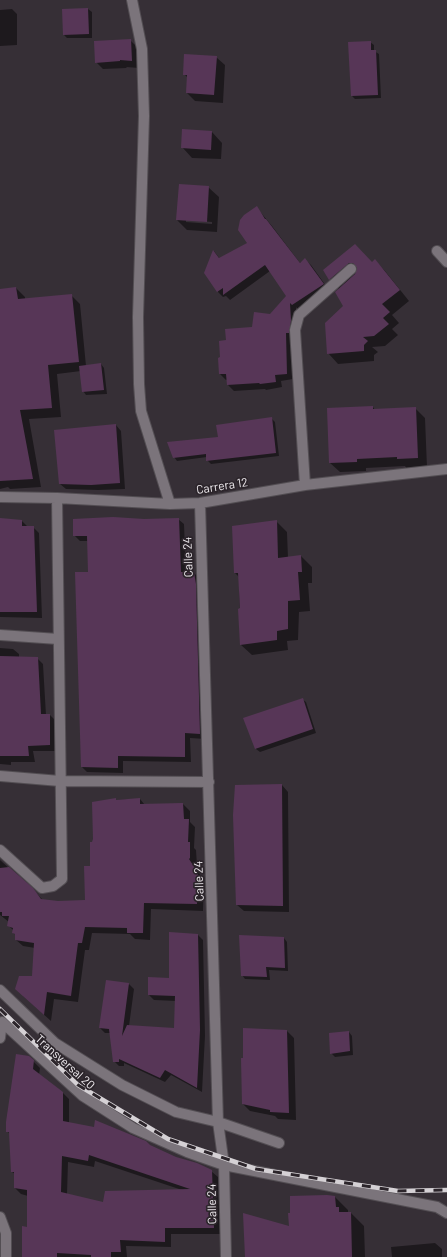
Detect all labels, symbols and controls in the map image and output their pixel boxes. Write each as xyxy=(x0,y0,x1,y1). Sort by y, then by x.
street label: Carrera 12 xyxy=(195,475,249,497)
street label: Calle 24 xyxy=(180,536,196,578)
street label: Calle 24 xyxy=(191,860,207,902)
street label: Transversal 20 xyxy=(32,1032,98,1092)
street label: Calle 24 xyxy=(204,1184,220,1224)

